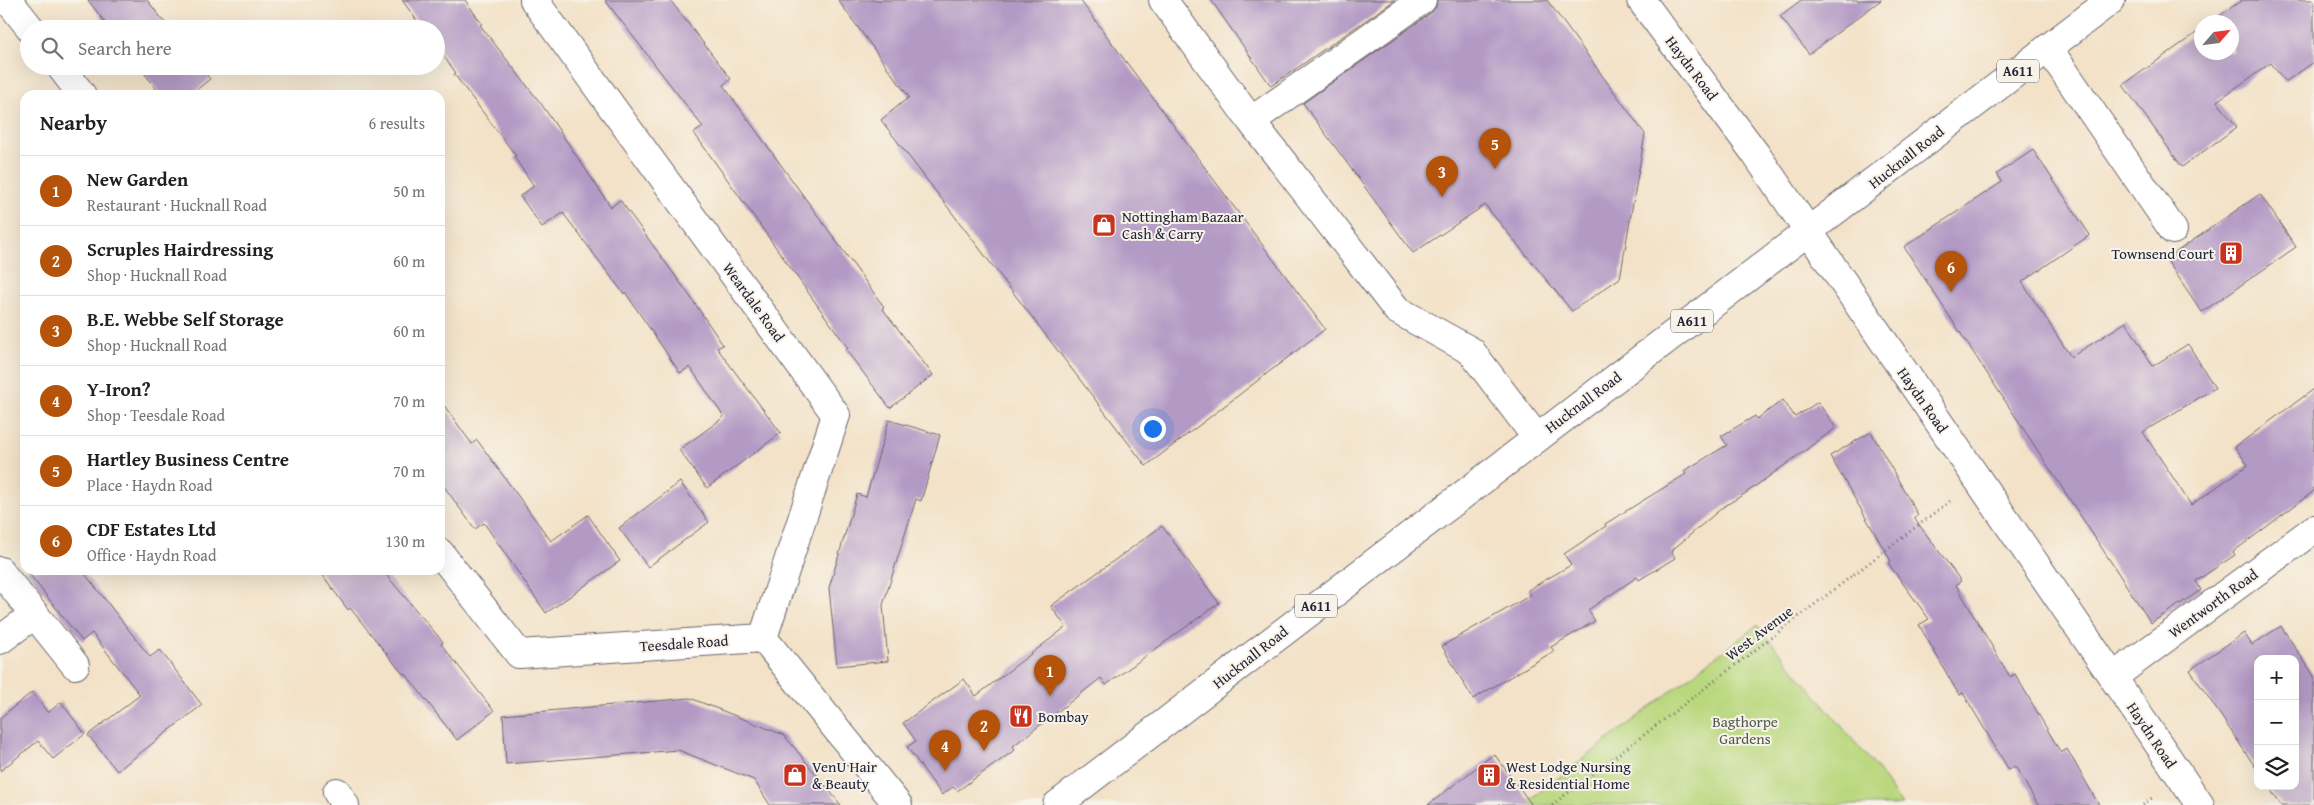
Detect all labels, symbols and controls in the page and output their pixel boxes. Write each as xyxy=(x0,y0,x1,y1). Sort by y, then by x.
north arrow xyxy=(2194,15,2239,60)
search box xyxy=(20,20,445,75)
street label: Haydn Road xyxy=(1661,31,1723,105)
icon: search xyxy=(38,34,66,62)
text: Search here xyxy=(78,34,172,62)
road number: A611 xyxy=(1997,59,2039,82)
text: Nearby xyxy=(40,107,107,138)
text: 6 results xyxy=(368,111,425,135)
street label: Hucknall Road xyxy=(1864,121,1948,193)
pin: 5 xyxy=(1479,128,1511,169)
pin: 3 xyxy=(1426,156,1458,197)
text: New Garden xyxy=(87,165,188,193)
text: 1 xyxy=(52,179,60,203)
text: 50 m xyxy=(393,179,425,203)
text: Restaurant · Hucknall Road xyxy=(87,193,267,217)
place label: Nottingham Bazaar Cash & Carry xyxy=(1122,206,1244,244)
shop icon: Nottingham Bazaar Cash & Carry xyxy=(1091,212,1117,238)
text: Scruples Hairdressing xyxy=(87,235,273,263)
building icon: Townsend Court xyxy=(2218,240,2244,266)
place label: Townsend Court xyxy=(2112,243,2215,264)
text: 2 xyxy=(52,249,60,273)
text: 60 m xyxy=(393,249,425,273)
pin: 6 xyxy=(1935,251,1967,292)
street label: Weardale Road xyxy=(718,258,790,346)
text: Shop · Hucknall Road xyxy=(87,263,227,287)
text: B.E. Webbe Self Storage xyxy=(87,305,284,333)
road number: A611 xyxy=(1671,310,1713,332)
text: 3 xyxy=(52,319,60,343)
text: 60 m xyxy=(393,319,425,343)
text: Shop · Hucknall Road xyxy=(87,333,227,357)
street label: Haydn Road xyxy=(1893,363,1953,437)
street label: Hucknall Road xyxy=(1540,366,1626,438)
text: Y-Iron? xyxy=(87,375,151,403)
text: 4 xyxy=(52,389,60,413)
text: 70 m xyxy=(393,389,425,413)
text: Shop · Teesdale Road xyxy=(87,403,225,427)
your location xyxy=(1140,416,1166,442)
text: Hartley Business Centre xyxy=(87,445,289,473)
text: 5 xyxy=(52,459,60,483)
text: 70 m xyxy=(393,459,425,483)
text: Place · Haydn Road xyxy=(87,473,213,497)
text: CDF Estates Ltd xyxy=(87,515,216,543)
text: 6 xyxy=(52,529,60,553)
text: 130 m xyxy=(385,529,425,553)
text: Office · Haydn Road xyxy=(87,543,216,567)
street label: Wentworth Road xyxy=(2164,563,2262,643)
road number: A611 xyxy=(1295,594,1337,618)
street label: West Avenue xyxy=(1721,601,1797,665)
street label: Hucknall Road xyxy=(1208,621,1292,693)
street label: Teesdale Road xyxy=(639,629,729,657)
pin: 1 xyxy=(1034,655,1066,696)
map controls xyxy=(2254,655,2299,790)
button: + xyxy=(2254,655,2299,700)
street label: Haydn Road xyxy=(2122,698,2182,772)
button: − xyxy=(2254,700,2299,745)
restaurant icon: Bombay xyxy=(1008,703,1034,729)
place label: Bombay xyxy=(1038,706,1089,727)
pin: 2 xyxy=(968,710,1000,751)
park label: Bagthorpe Gardens xyxy=(1712,711,1778,749)
pin: 4 xyxy=(929,730,961,771)
button: layers xyxy=(2254,745,2299,790)
place label: VenU Hair & Beauty xyxy=(812,756,877,794)
place label: West Lodge Nursing & Residential Home xyxy=(1506,756,1631,794)
shop icon: VenU Hair & Beauty xyxy=(782,762,808,788)
building icon: West Lodge Nursing & Residential Home xyxy=(1476,762,1502,788)

